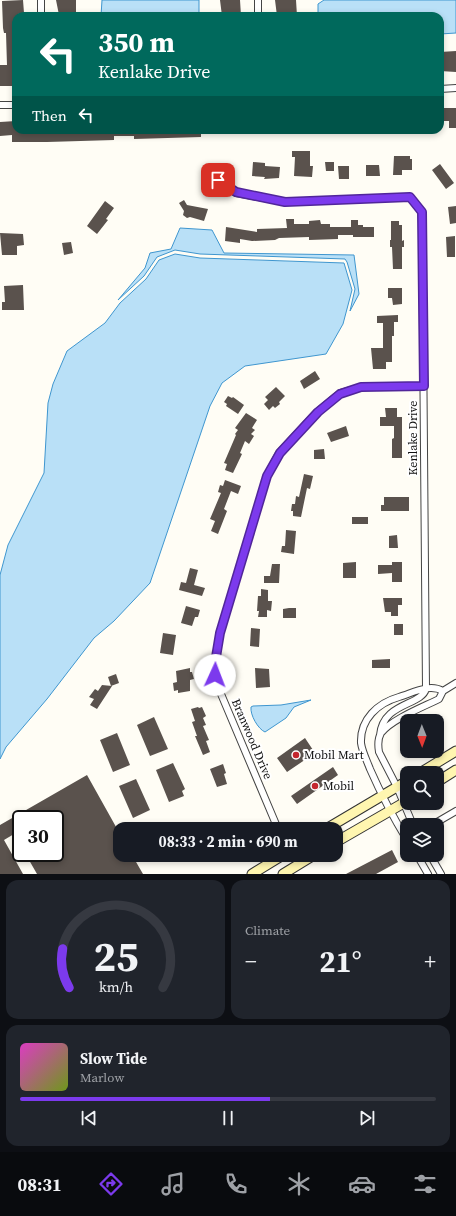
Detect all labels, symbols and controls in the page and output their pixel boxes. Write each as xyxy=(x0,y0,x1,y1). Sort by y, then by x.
text: 350 m xyxy=(98,23,175,61)
icon: left xyxy=(32,28,84,80)
text: Kenlake Drive xyxy=(98,59,210,84)
icon: left xyxy=(75,104,97,126)
text: Then xyxy=(32,105,67,126)
pin xyxy=(201,163,235,197)
icon: arrive xyxy=(207,169,229,191)
street label: Kenlake Drive xyxy=(405,401,421,475)
position arrow xyxy=(194,654,236,696)
street label: Branwood Drive xyxy=(228,696,276,782)
north arrow xyxy=(400,714,444,758)
map controls xyxy=(400,714,444,862)
place label: Mobil Mart xyxy=(304,747,364,763)
marker: Mobil Mart xyxy=(291,750,301,760)
button: search xyxy=(400,766,444,810)
place label: Mobil xyxy=(323,778,355,794)
marker: Mobil xyxy=(310,781,320,791)
speed limit sign: 30 xyxy=(12,810,64,862)
button: layers xyxy=(400,818,444,862)
text: 08:33 · 2 min · 690 m xyxy=(159,831,298,852)
text: Climate xyxy=(245,922,290,939)
text: 25 xyxy=(93,927,138,984)
text: 21° xyxy=(319,941,362,982)
text: − xyxy=(245,946,257,976)
text: + xyxy=(424,946,436,976)
text: km/h xyxy=(99,976,133,996)
text: Slow Tide xyxy=(80,1048,147,1069)
text: Marlow xyxy=(80,1069,124,1086)
icon: previous xyxy=(78,1107,100,1129)
icon: pause xyxy=(217,1107,239,1129)
icon: next xyxy=(356,1107,378,1129)
icon: directions xyxy=(97,1170,125,1198)
icon: music xyxy=(159,1170,187,1198)
icon: phone xyxy=(222,1170,250,1198)
icon: climate xyxy=(285,1170,313,1198)
icon: car xyxy=(348,1170,376,1198)
icon: filters xyxy=(411,1170,439,1198)
text: 08:31 xyxy=(17,1172,62,1197)

